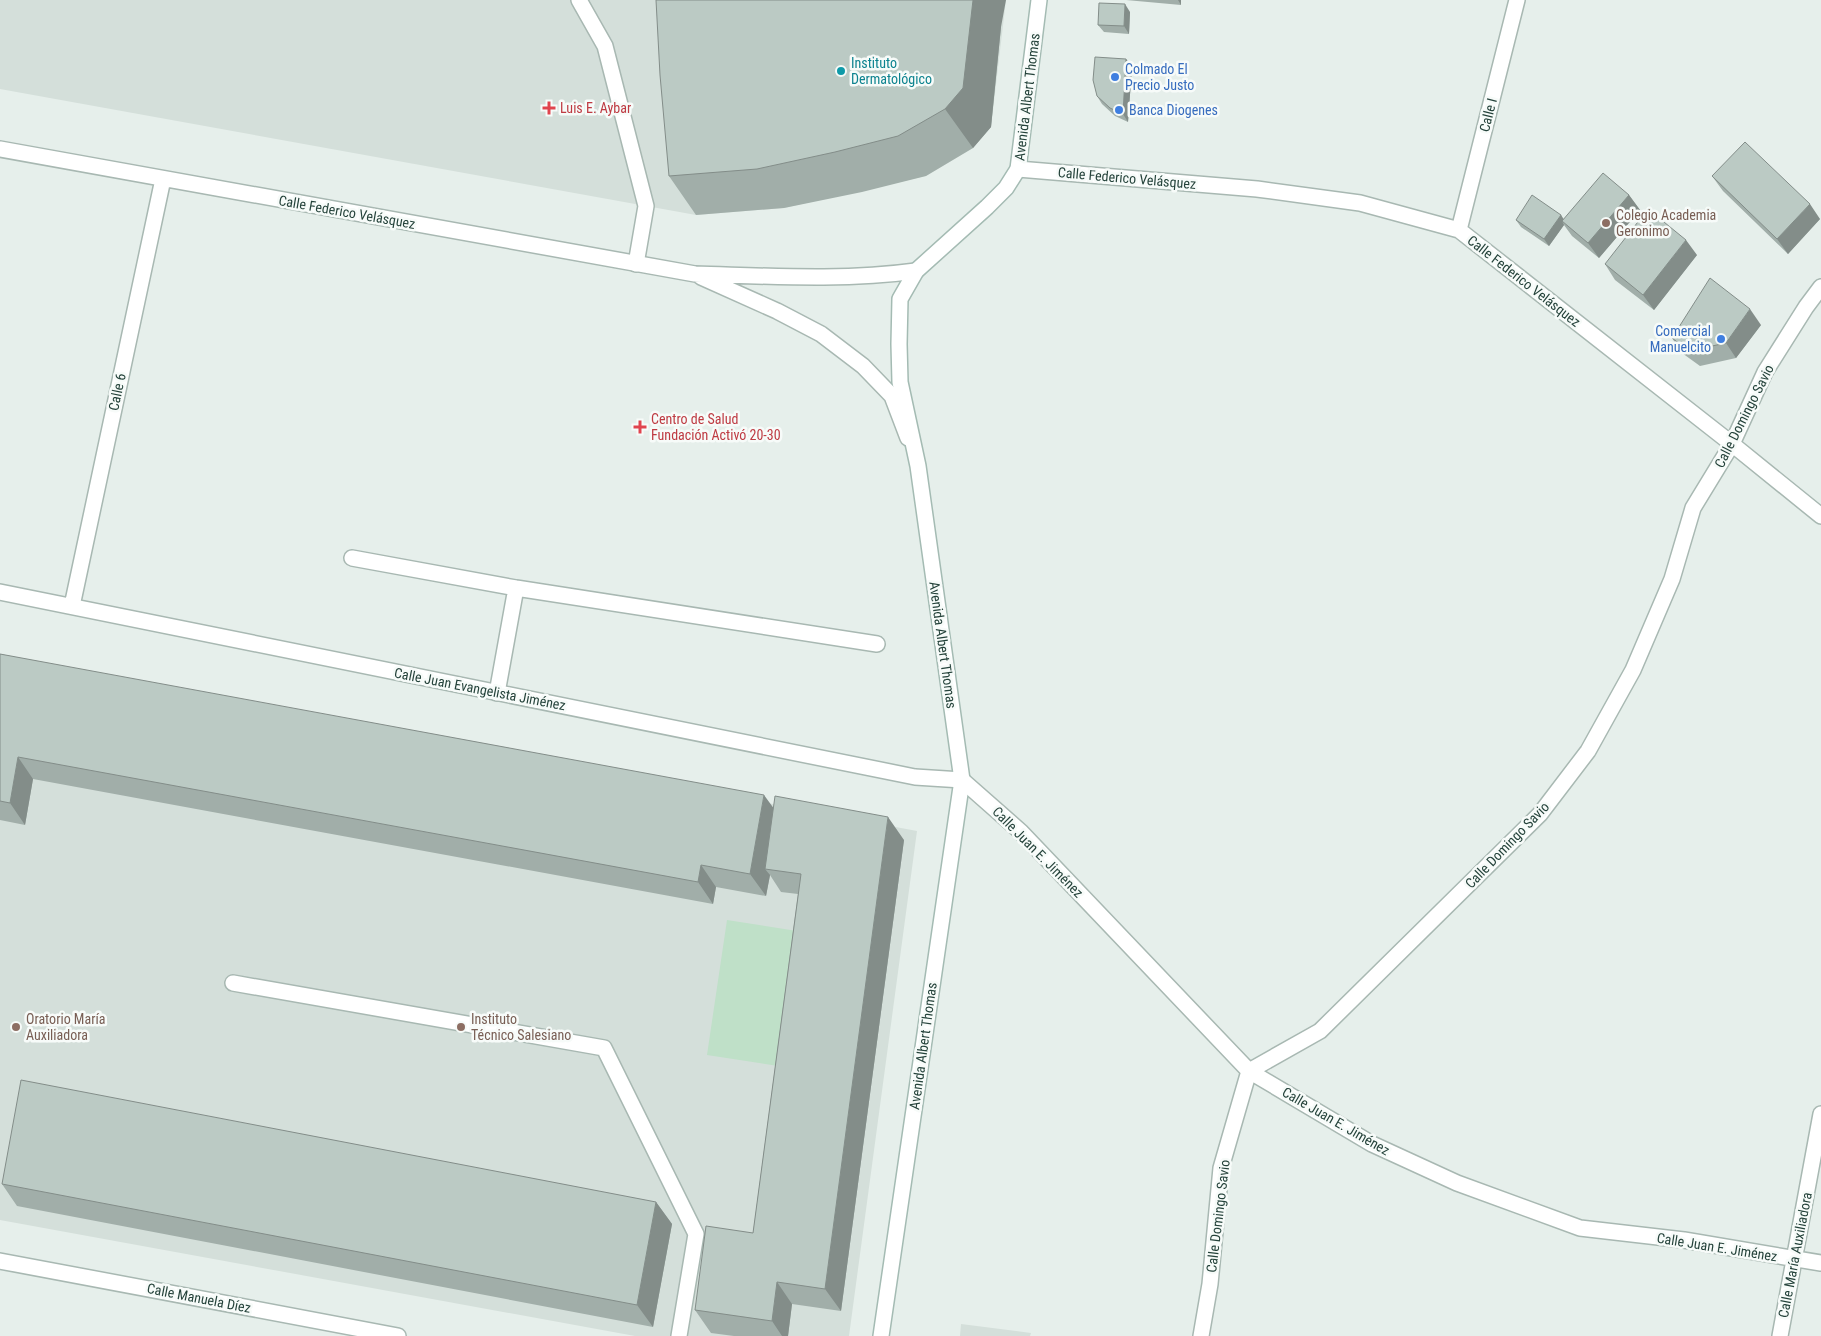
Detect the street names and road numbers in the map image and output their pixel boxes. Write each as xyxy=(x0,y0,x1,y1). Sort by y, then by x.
street label: Avenida Albert Thomas xyxy=(1011,32,1043,162)
street label: Calle I xyxy=(1476,96,1500,134)
street label: Calle Federico Velásquez xyxy=(1057,164,1197,192)
street label: Calle Federico Velásquez xyxy=(277,192,417,232)
street label: Calle Federico Velásquez xyxy=(1464,232,1584,330)
street label: Calle Domingo Savio xyxy=(1711,362,1777,470)
street label: Calle 6 xyxy=(105,372,129,412)
street label: Avenida Albert Thomas xyxy=(926,580,960,710)
street label: Calle Juan Evangelista Jiménez xyxy=(393,665,567,713)
street label: Calle Domingo Savio xyxy=(1462,799,1552,891)
street label: Calle Juan E. Jiménez xyxy=(989,803,1087,901)
street label: Avenida Albert Thomas xyxy=(906,981,940,1111)
street label: Calle Juan E. Jiménez xyxy=(1279,1084,1393,1158)
street label: Calle Domingo Savio xyxy=(1203,1159,1233,1273)
street label: Calle María Auxiliadora xyxy=(1775,1191,1815,1319)
street label: Calle Juan E. Jiménez xyxy=(1656,1230,1778,1264)
street label: Calle Manuela Díez xyxy=(146,1280,252,1316)

